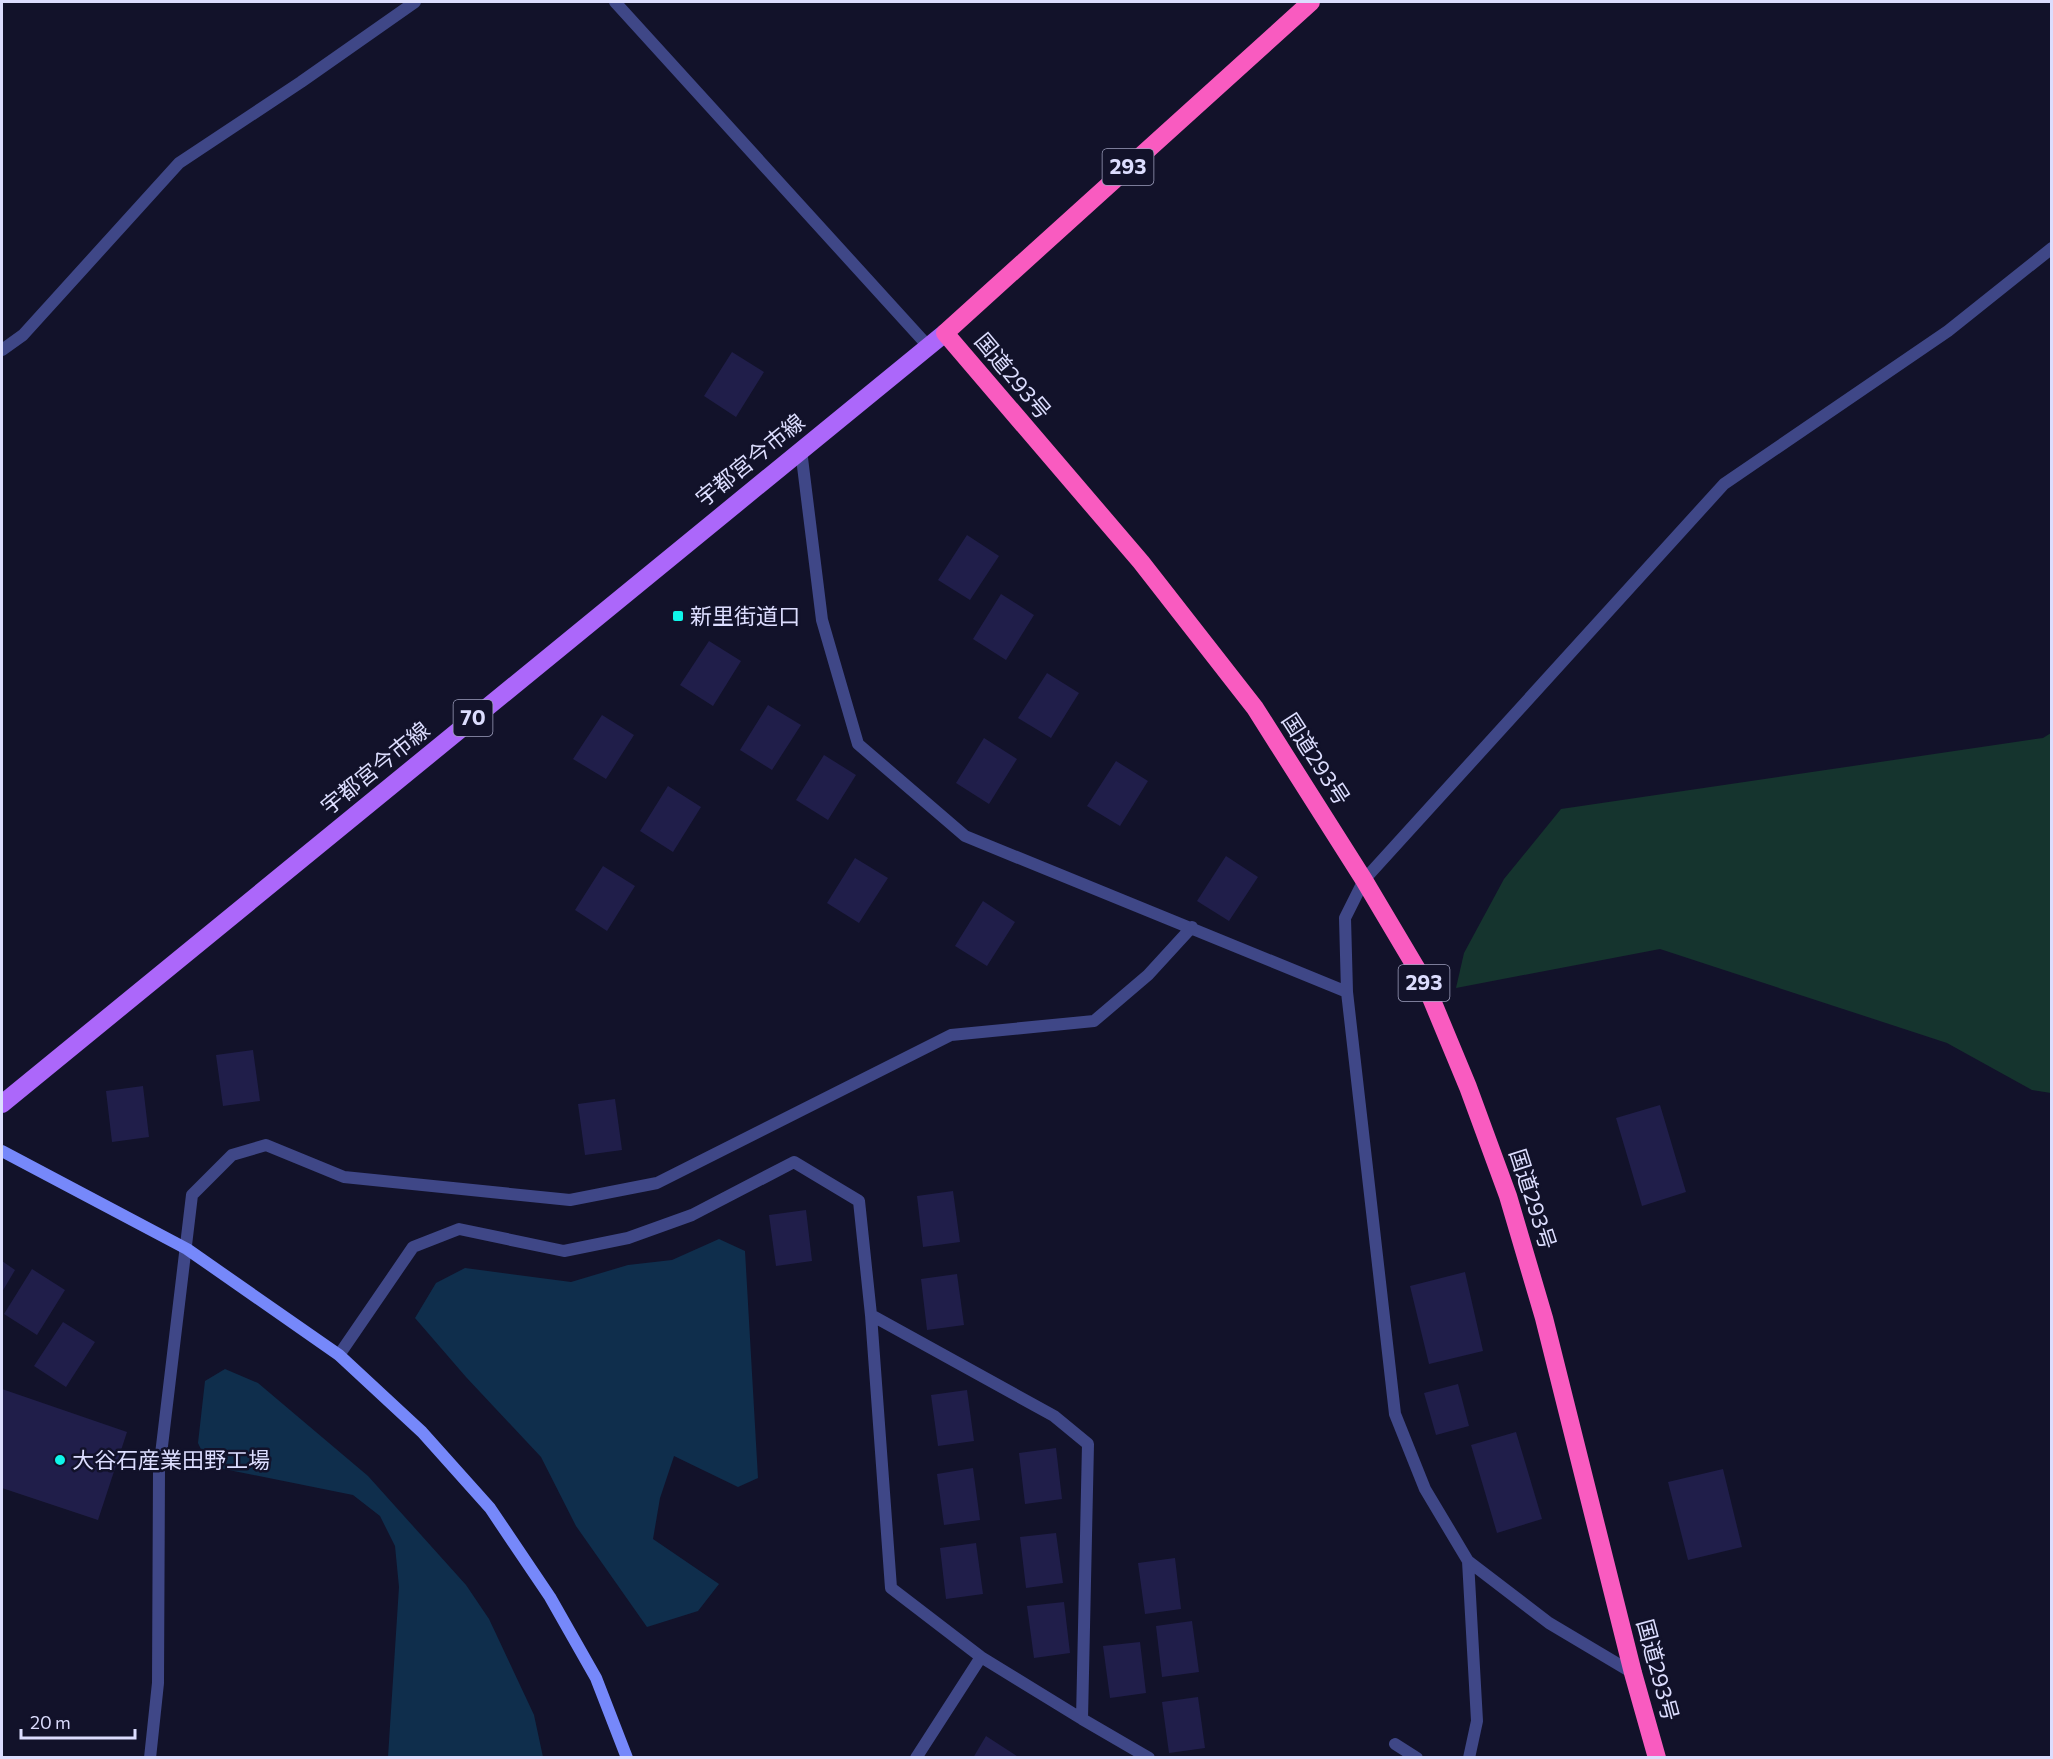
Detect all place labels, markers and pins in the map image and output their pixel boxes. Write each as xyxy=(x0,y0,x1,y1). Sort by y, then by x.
place label: 新里街道口 xyxy=(690,602,800,629)
marker: 新里街道口 xyxy=(671,609,685,623)
place label: 大谷石産業田野工場 xyxy=(72,1446,270,1473)
marker: 大谷石産業田野工場 xyxy=(53,1453,67,1467)

